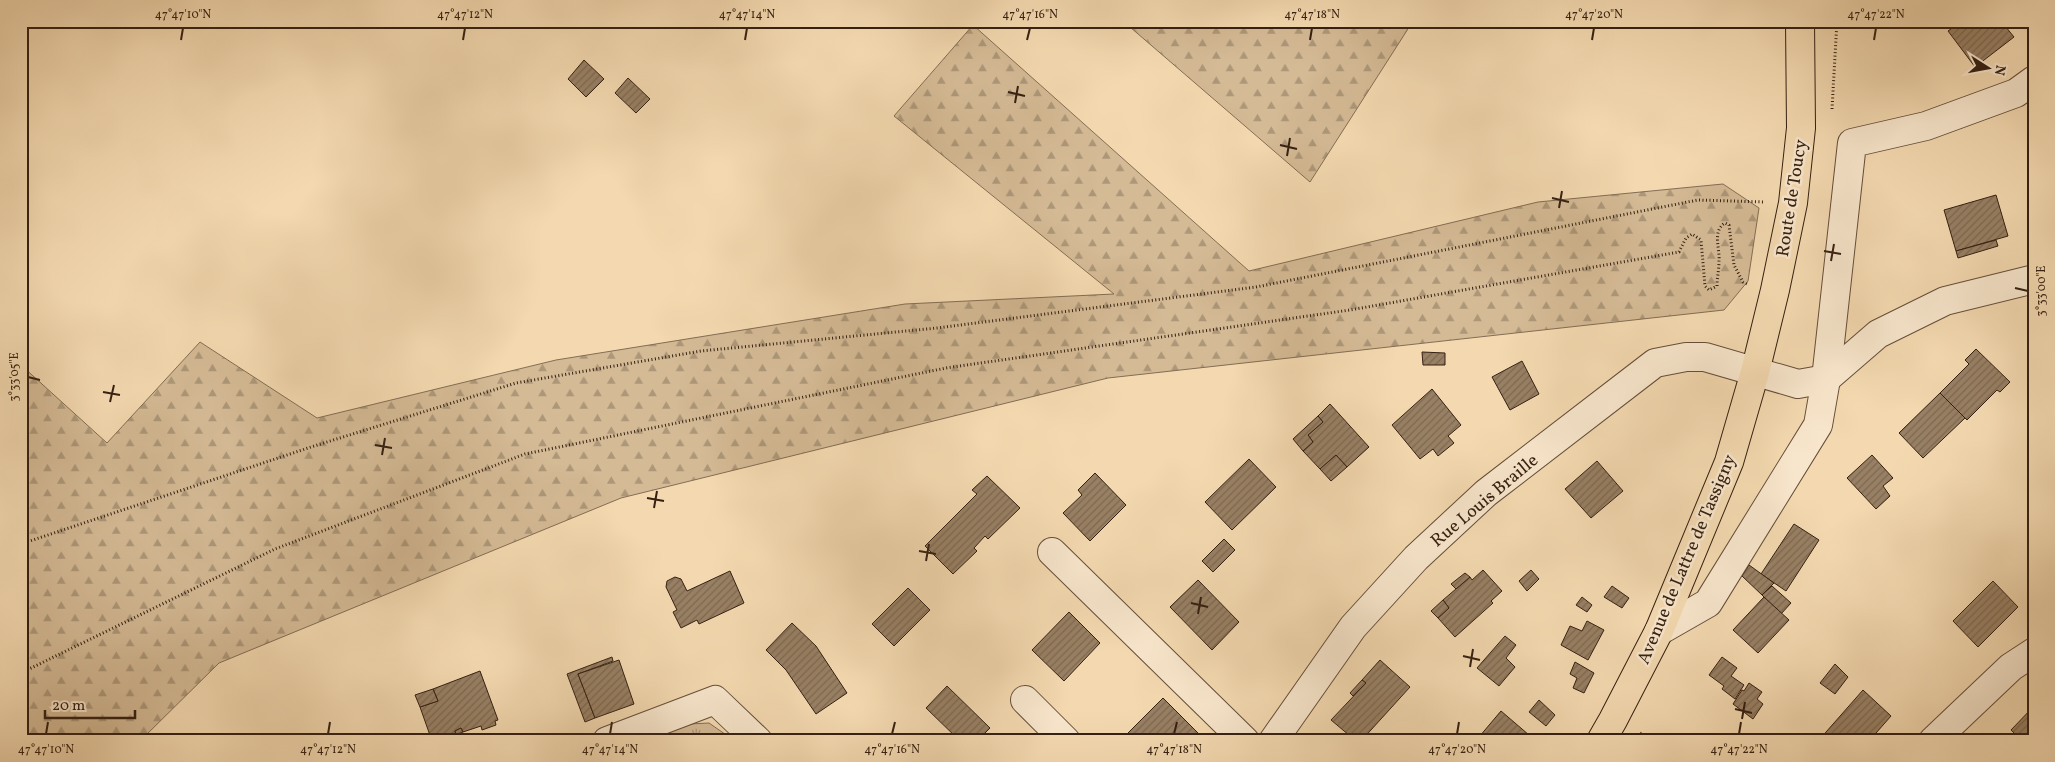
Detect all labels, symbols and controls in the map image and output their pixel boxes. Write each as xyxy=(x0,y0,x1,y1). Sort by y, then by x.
text: 47°47'10"N xyxy=(155,7,211,23)
text: 47°47'12"N xyxy=(437,7,493,23)
text: 47°47'14"N xyxy=(719,7,775,23)
text: 47°47'16"N xyxy=(1002,7,1058,23)
text: 47°47'18"N xyxy=(1284,7,1340,23)
text: 47°47'20"N xyxy=(1565,7,1623,23)
text: 47°47'22"N xyxy=(1847,7,1905,23)
north arrow xyxy=(1962,42,2012,92)
text: N xyxy=(1989,63,2010,77)
street label: Route de Toucy xyxy=(1771,138,1814,259)
text: 3°33'00"E xyxy=(2034,266,2050,316)
text: 3°33'05"E xyxy=(7,352,23,402)
street label: Rue Louis Braille xyxy=(1426,449,1544,554)
street label: Avenue de Lattre de Tassigny xyxy=(1632,451,1743,668)
scale bar xyxy=(45,687,135,719)
text: 20 m xyxy=(52,696,85,717)
text: 47°47'10"N xyxy=(18,742,74,758)
text: 47°47'12"N xyxy=(300,742,356,758)
text: 47°47'14"N xyxy=(582,742,638,758)
text: 47°47'16"N xyxy=(864,742,920,758)
text: 47°47'18"N xyxy=(1146,742,1202,758)
text: 47°47'20"N xyxy=(1428,742,1486,758)
text: 47°47'22"N xyxy=(1710,742,1768,758)

